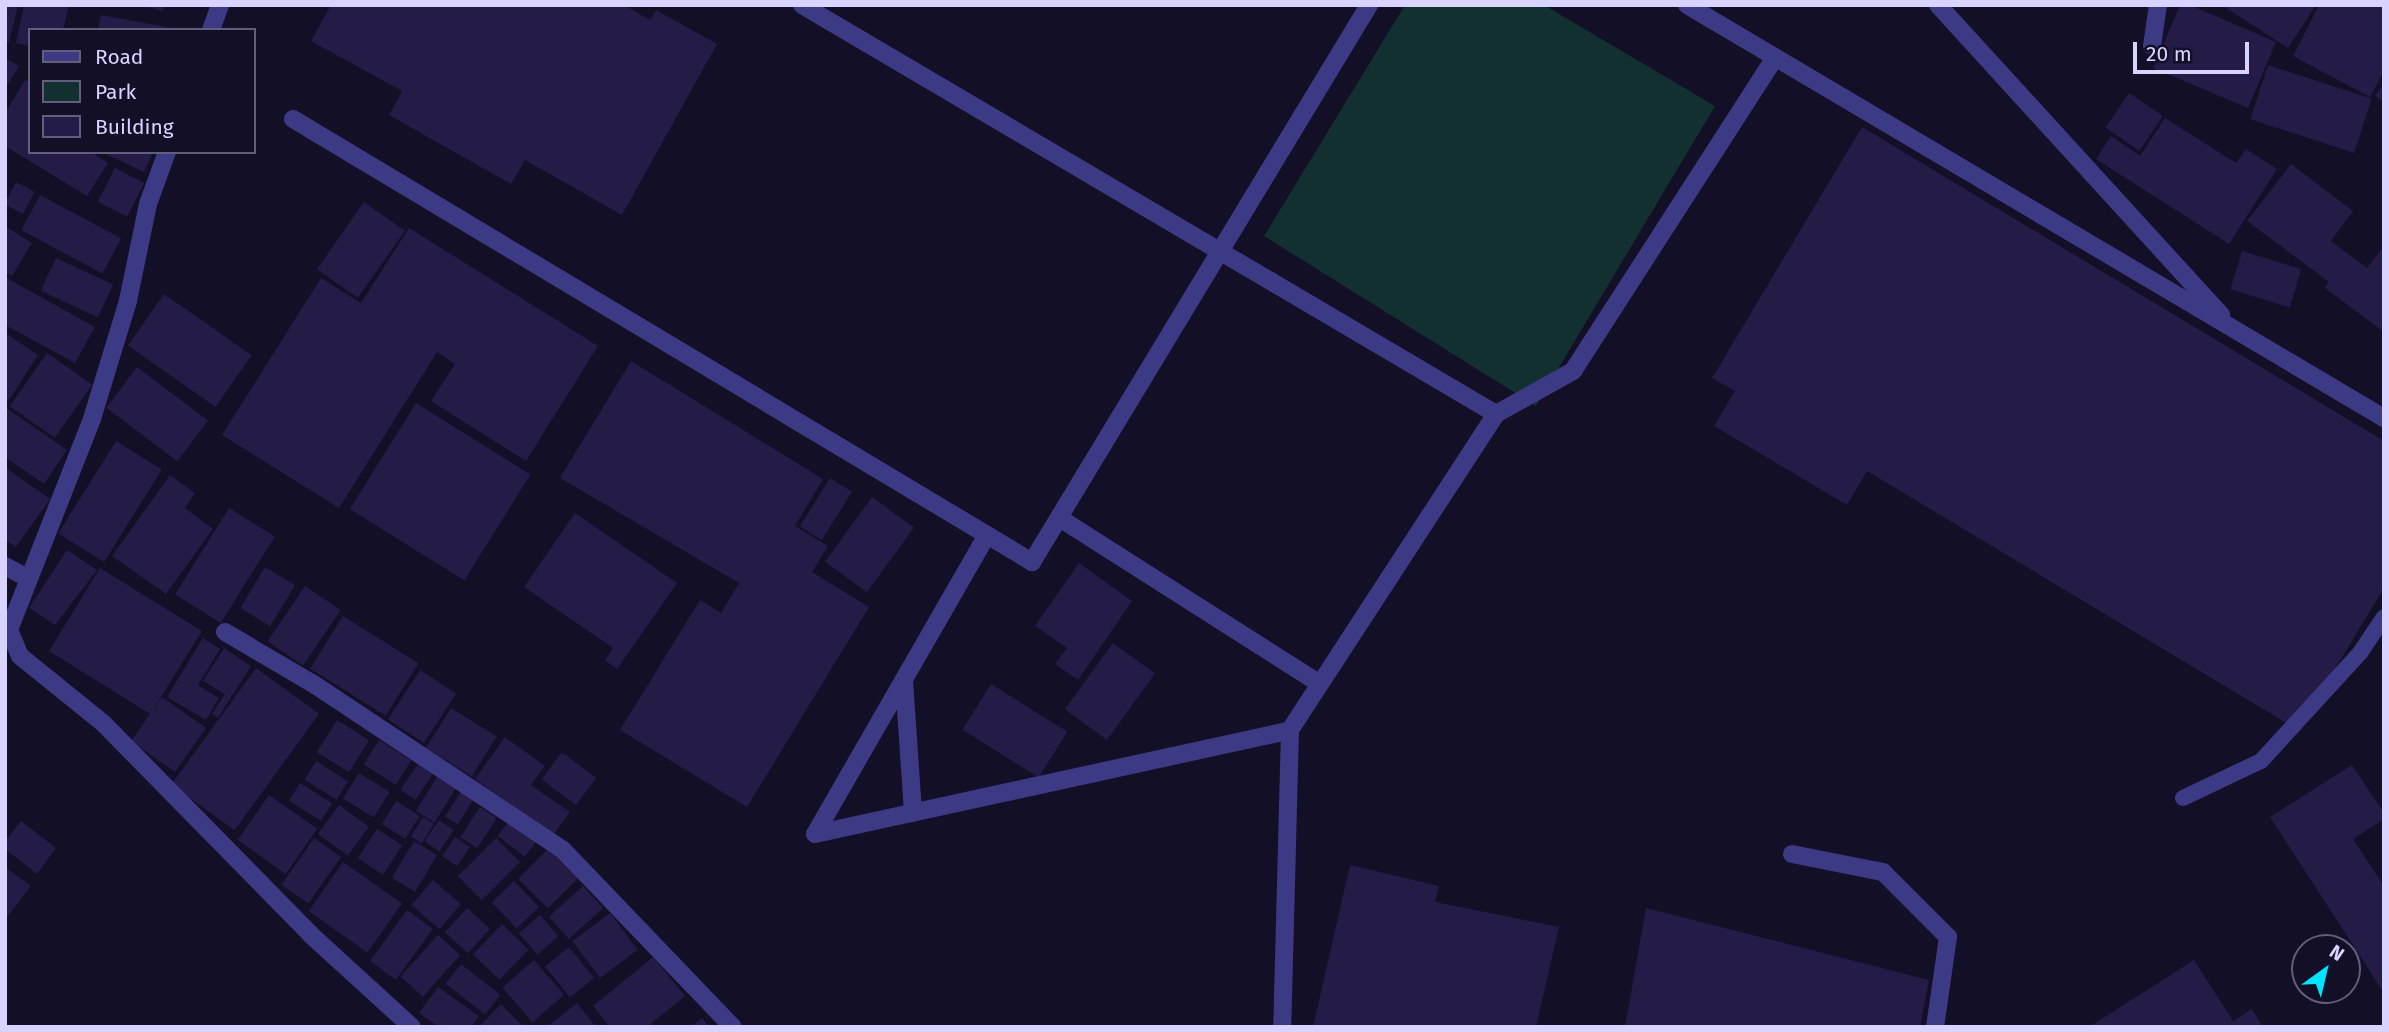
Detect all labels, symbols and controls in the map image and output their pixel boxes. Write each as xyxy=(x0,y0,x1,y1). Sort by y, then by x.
legend xyxy=(28,28,256,154)
scale bar xyxy=(2137,28,2252,72)
text: 20 m xyxy=(2146,41,2192,67)
text: Road xyxy=(95,44,143,70)
text: Park xyxy=(95,79,136,105)
text: Building xyxy=(95,114,174,140)
north arrow xyxy=(2291,934,2361,1004)
text: N xyxy=(2325,940,2349,966)

